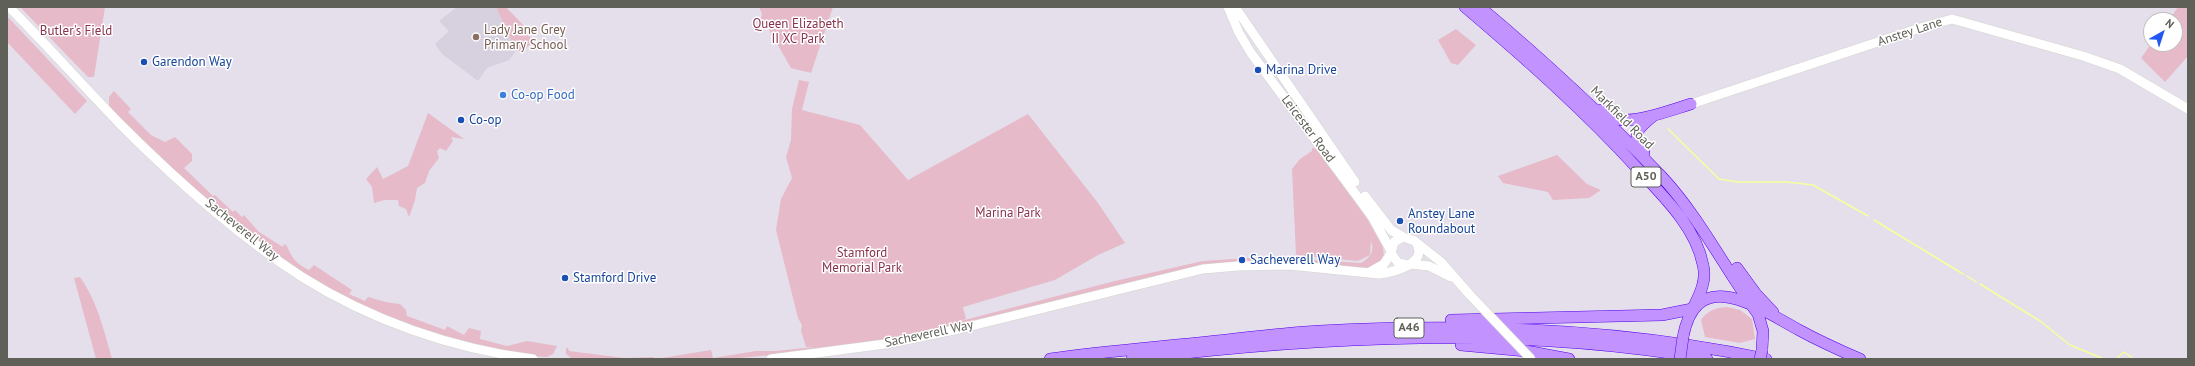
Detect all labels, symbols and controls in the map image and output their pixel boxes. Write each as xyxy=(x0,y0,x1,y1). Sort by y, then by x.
north arrow xyxy=(2143,12,2183,52)
street label: Anstey Lane xyxy=(1876,14,1944,50)
park label: Queen Elizabeth II XC Park xyxy=(752,16,844,47)
text: N xyxy=(2163,16,2177,31)
place label: Lady Jane Grey Primary School xyxy=(484,22,567,53)
park label: Butler's Field xyxy=(40,23,112,39)
marker: Lady Jane Grey Primary School xyxy=(471,32,481,42)
place label: Garendon Way xyxy=(152,54,232,70)
marker: Garendon Way xyxy=(139,57,149,67)
place label: Marina Drive xyxy=(1266,62,1337,78)
marker: Marina Drive xyxy=(1253,65,1263,75)
street label: Markfield Road xyxy=(1587,83,1657,153)
place label: Co-op Food xyxy=(511,87,575,103)
marker: Co-op Food xyxy=(498,90,508,100)
street label: Leicester Road xyxy=(1278,92,1338,166)
place label: Co-op xyxy=(469,112,502,128)
marker: Co-op xyxy=(456,115,466,125)
road number: A50 xyxy=(1631,167,1661,187)
street label: Sacheverell Way xyxy=(202,196,282,264)
park label: Marina Park xyxy=(975,205,1041,221)
place label: Anstey Lane Roundabout xyxy=(1408,206,1475,237)
marker: Anstey Lane Roundabout xyxy=(1395,216,1405,226)
park label: Stamford Memorial Park xyxy=(822,245,902,276)
place label: Sacheverell Way xyxy=(1250,252,1340,268)
marker: Sacheverell Way xyxy=(1237,255,1247,265)
place label: Stamford Drive xyxy=(573,270,656,286)
marker: Stamford Drive xyxy=(560,273,570,283)
street label: Sacheverell Way xyxy=(883,317,975,351)
road number: A46 xyxy=(1394,318,1424,338)

